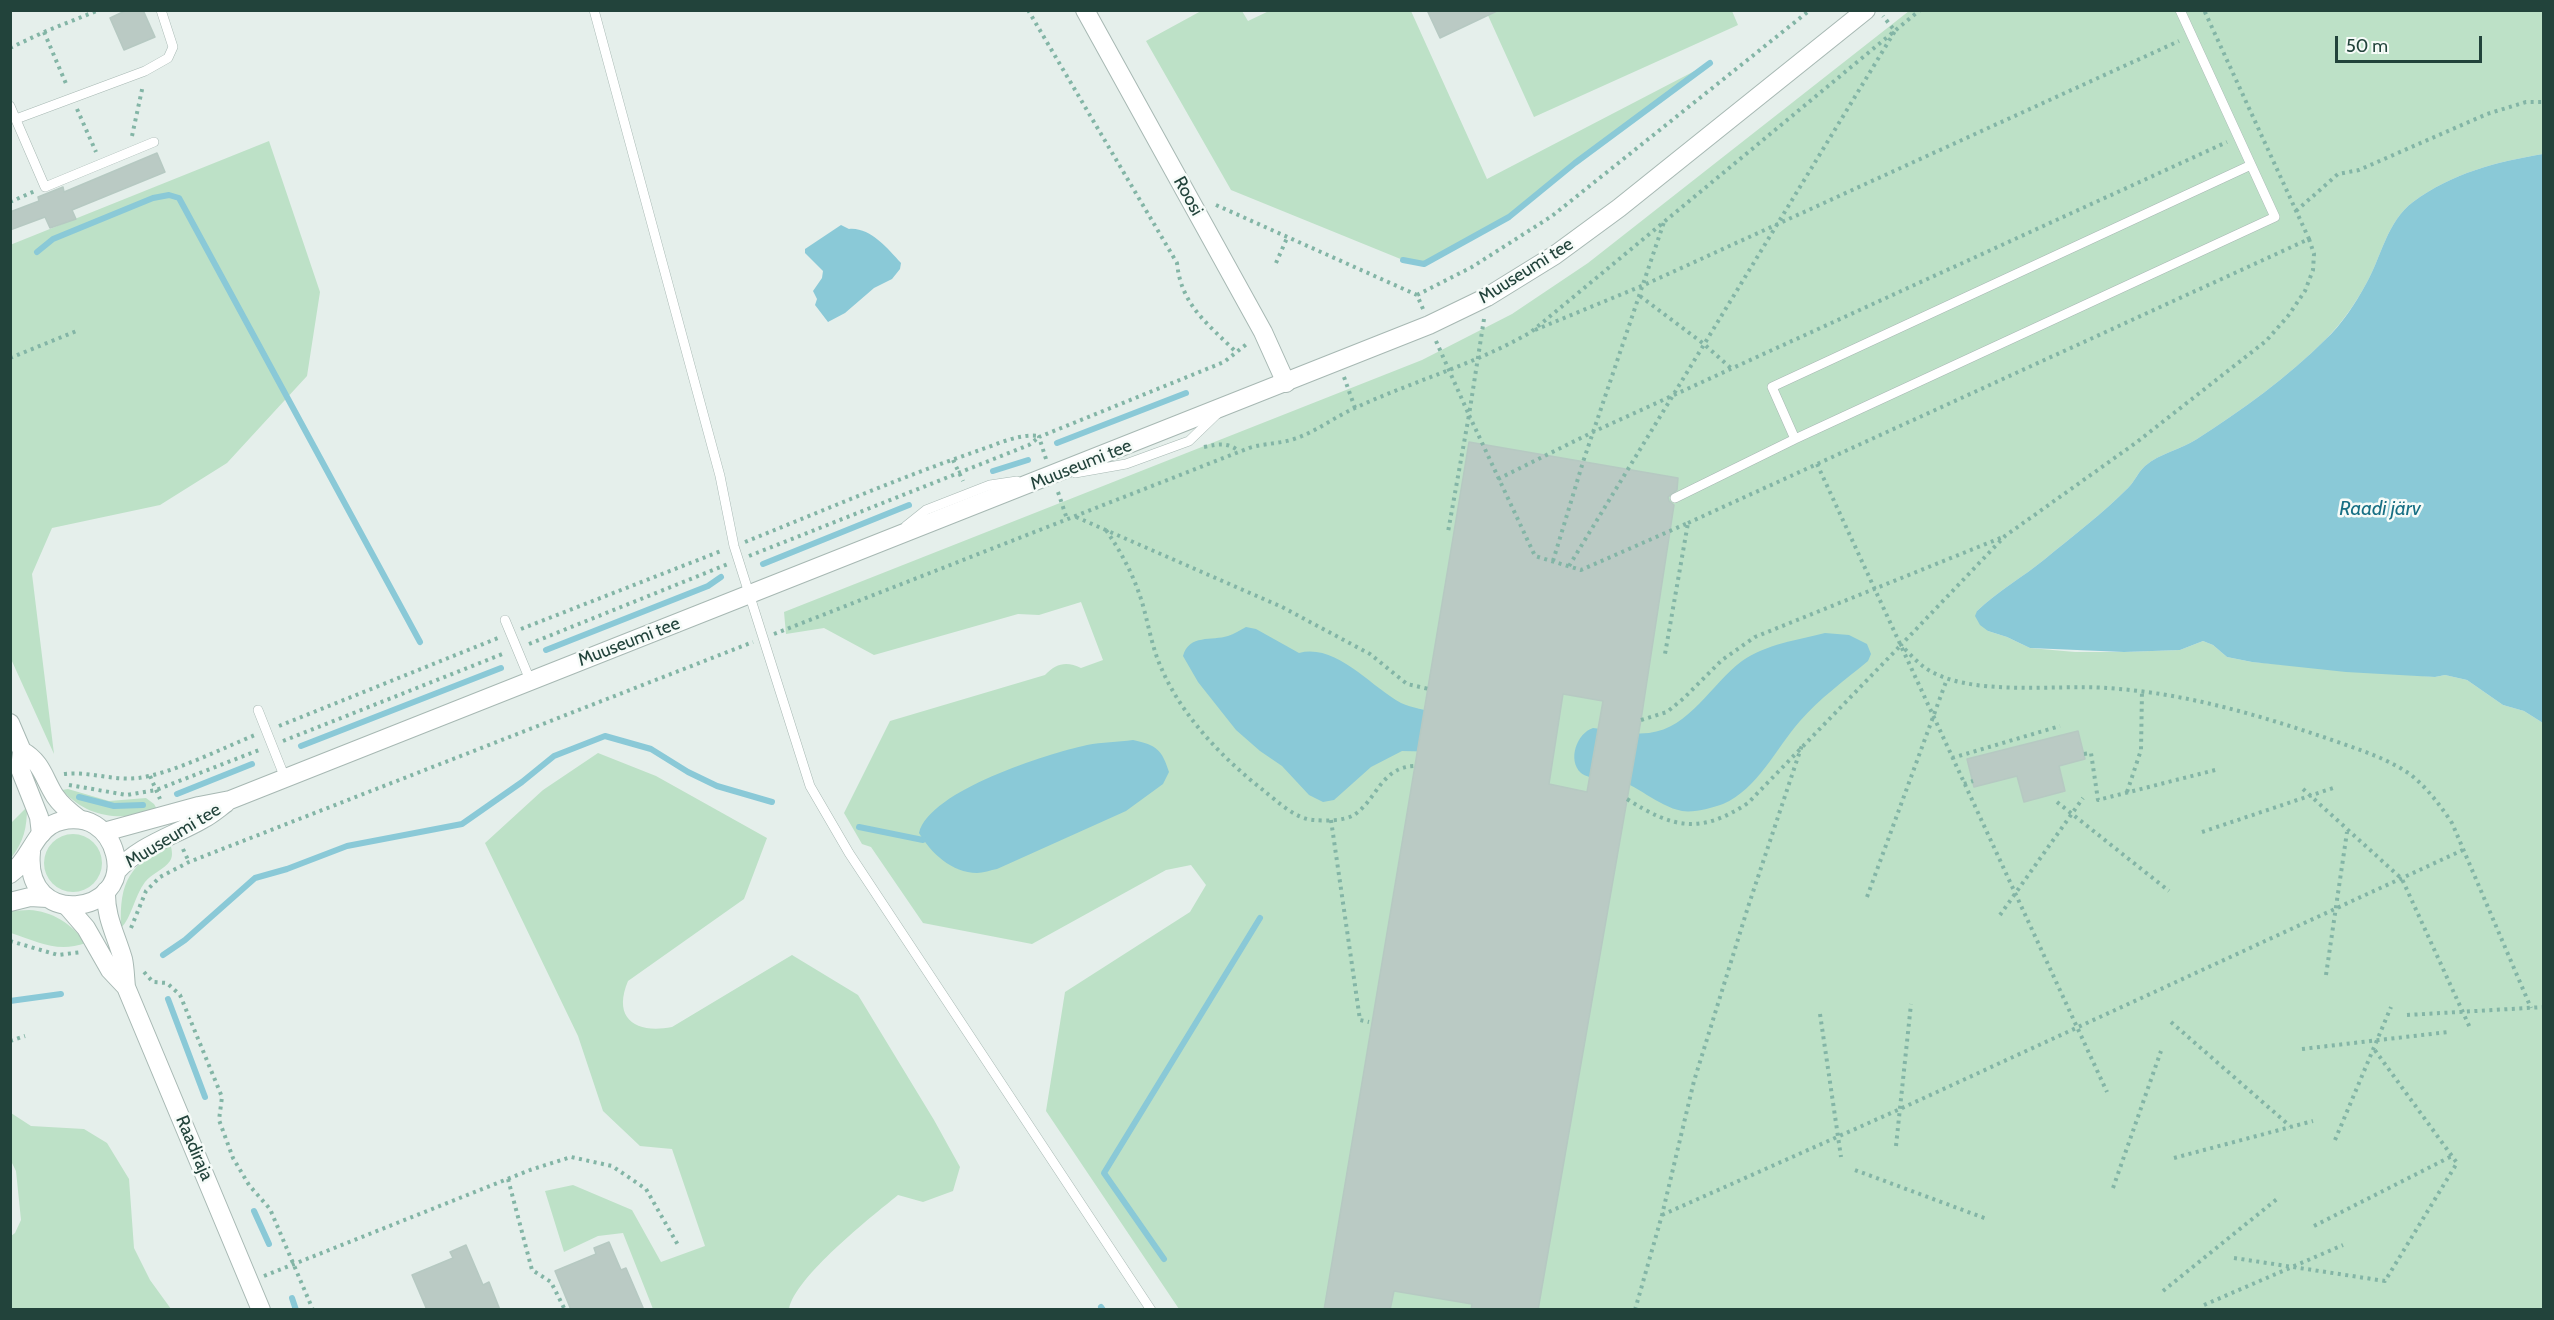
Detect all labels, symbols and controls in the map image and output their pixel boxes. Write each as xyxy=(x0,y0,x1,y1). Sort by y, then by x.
scale bar xyxy=(2338,24,2485,62)
text: 50 m xyxy=(2346,35,2388,57)
street label: Roosi xyxy=(1168,173,1208,219)
street label: Muuseumi tee xyxy=(1475,233,1577,309)
street label: Muuseumi tee xyxy=(1027,435,1135,495)
water label: Raadi järv xyxy=(2339,497,2421,521)
street label: Muuseumi tee xyxy=(575,613,683,671)
street label: Muuseumi tee xyxy=(121,799,225,873)
street label: Raadiraja xyxy=(171,1112,217,1184)

